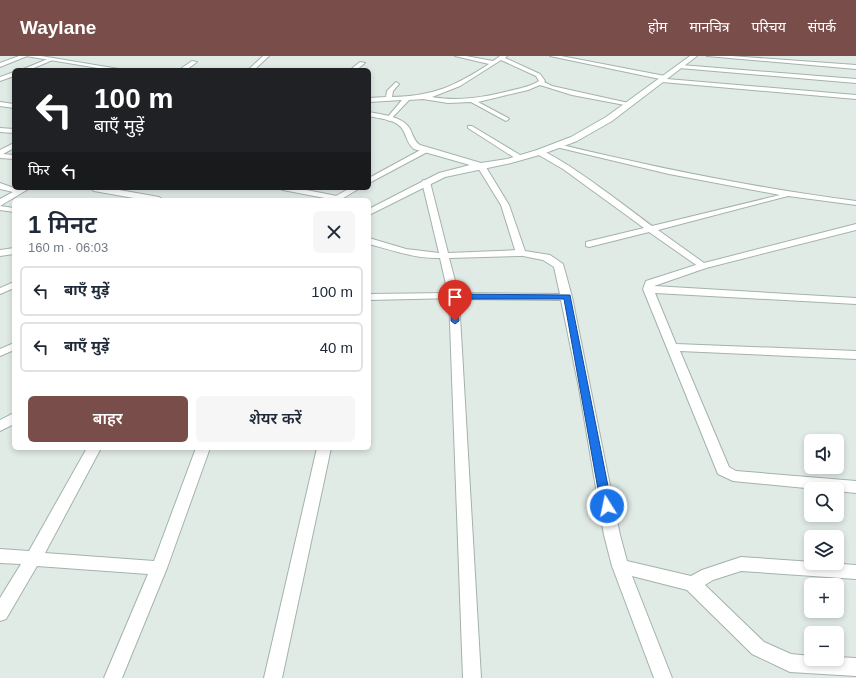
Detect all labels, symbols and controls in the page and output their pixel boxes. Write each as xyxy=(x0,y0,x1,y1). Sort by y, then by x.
text: Waylane xyxy=(20,17,96,38)
text: होम xyxy=(648,19,667,35)
text: मानचित्र xyxy=(689,19,730,35)
text: परिचय xyxy=(752,19,786,35)
text: संपर्क xyxy=(808,19,836,35)
text: 100 m xyxy=(94,83,173,114)
icon: left xyxy=(28,84,80,136)
text: बाएँ मुड़ें xyxy=(94,116,144,136)
icon: left xyxy=(58,160,80,182)
text: फिर xyxy=(28,161,50,178)
text: 1 मिनट xyxy=(28,211,97,238)
button: close xyxy=(313,211,355,253)
text: 160 m · 06:03 xyxy=(28,240,108,255)
icon: left xyxy=(30,280,52,302)
pin xyxy=(438,280,472,321)
text: बाएँ मुड़ें xyxy=(64,281,109,298)
text: 100 m xyxy=(311,283,353,300)
icon: arrive xyxy=(444,286,466,308)
icon: left xyxy=(30,336,52,358)
text: बाएँ मुड़ें xyxy=(64,337,109,354)
text: 40 m xyxy=(320,339,353,356)
button: बाहर xyxy=(28,396,188,442)
button: शेयर करें xyxy=(196,396,355,442)
map controls xyxy=(804,434,844,666)
button: sound xyxy=(804,434,844,474)
button: search xyxy=(804,482,844,522)
position arrow xyxy=(586,485,628,527)
button: layers xyxy=(804,530,844,570)
button: + xyxy=(804,578,844,618)
button: − xyxy=(804,626,844,666)

